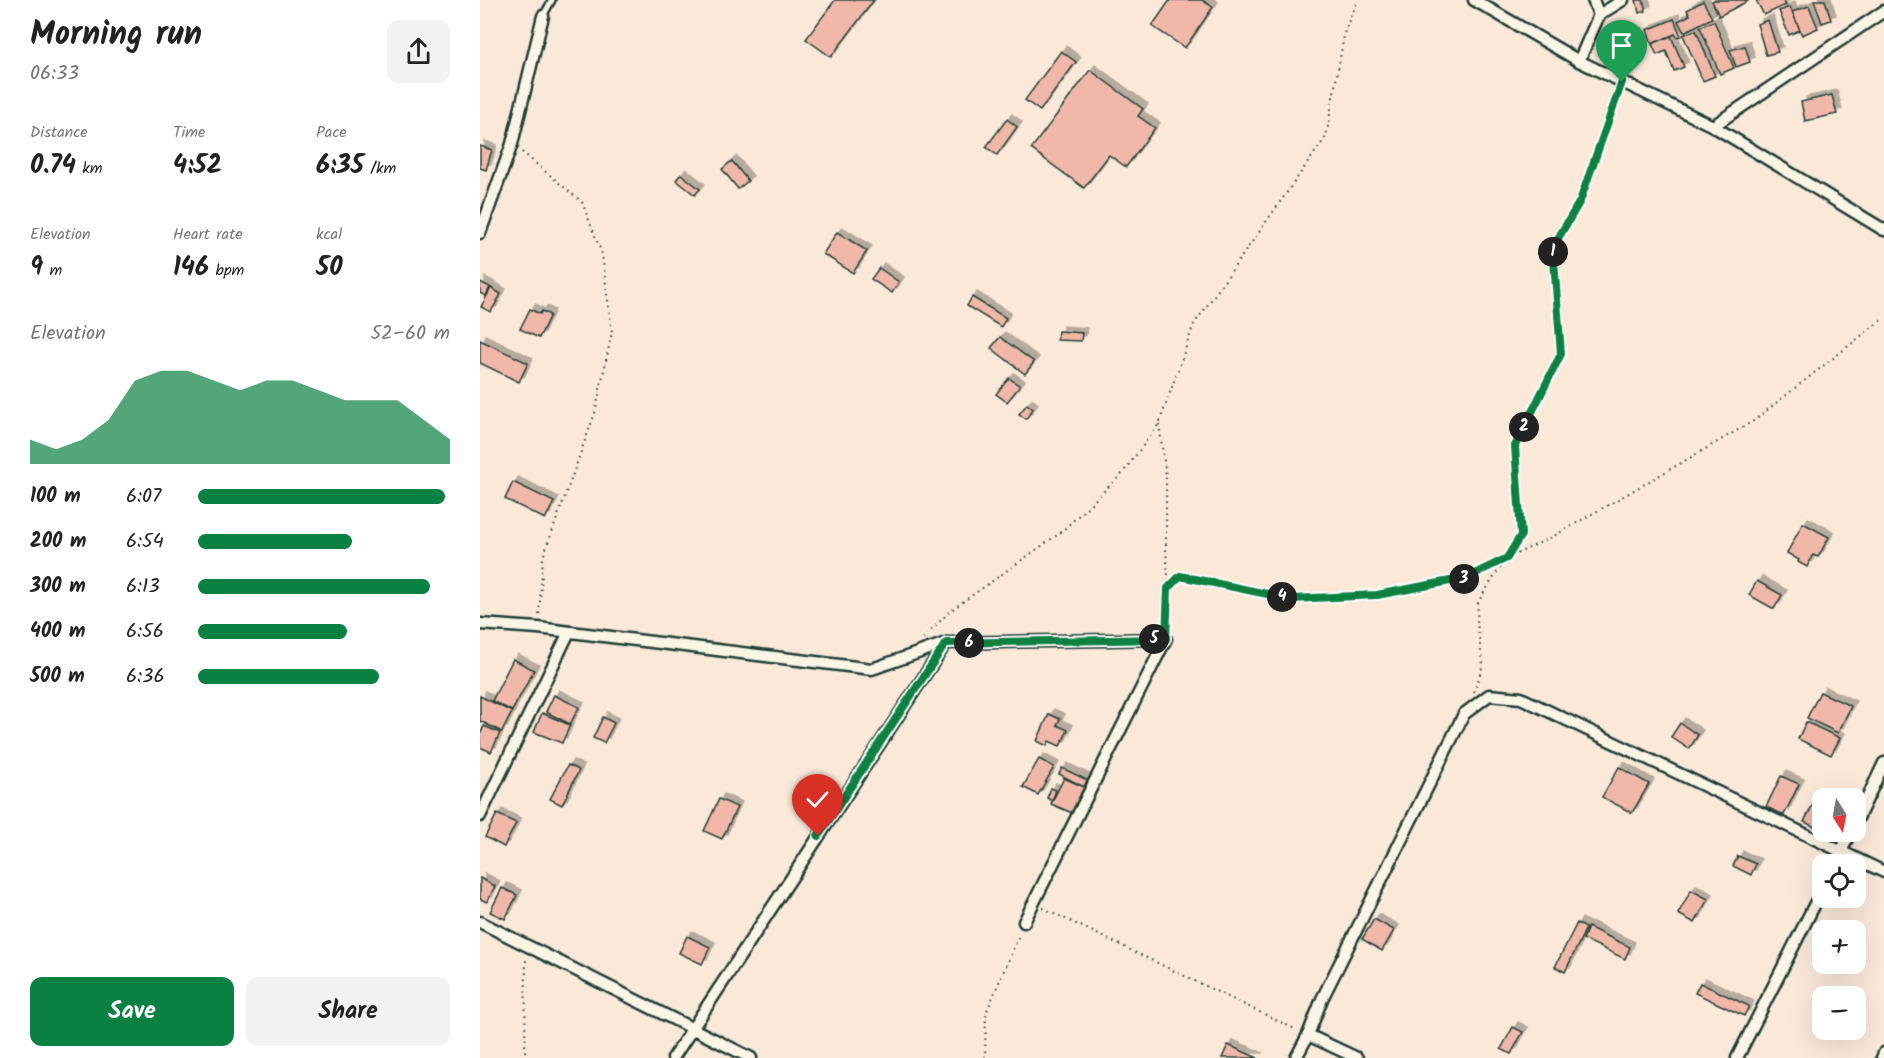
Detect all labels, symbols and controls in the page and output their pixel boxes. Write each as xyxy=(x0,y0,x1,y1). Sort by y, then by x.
text: Morning run xyxy=(30,9,202,62)
button: share xyxy=(387,20,450,83)
pin xyxy=(1596,20,1647,82)
icon: arrive xyxy=(1605,29,1638,62)
text: 06:33 xyxy=(30,58,79,90)
text: Distance xyxy=(30,120,88,145)
text: Time xyxy=(173,120,205,145)
text: Pace xyxy=(316,120,347,145)
text: 0.74 xyxy=(30,145,76,187)
text: 4:52 xyxy=(173,145,222,187)
text: 6:35 xyxy=(316,145,364,187)
text: km xyxy=(76,156,103,181)
text: /km xyxy=(364,156,396,181)
text: Elevation xyxy=(30,222,91,247)
text: Heart rate xyxy=(173,222,243,247)
text: kcal xyxy=(316,222,342,247)
pin: 1 xyxy=(1538,237,1568,267)
text: 1 xyxy=(1551,239,1555,264)
text: 9 xyxy=(30,247,43,289)
text: 146 xyxy=(173,247,209,289)
text: 50 xyxy=(316,247,343,289)
text: m xyxy=(43,258,62,283)
text: bpm xyxy=(209,258,244,283)
text: Elevation xyxy=(30,318,106,350)
text: 52–60 m xyxy=(370,318,450,350)
pin: 2 xyxy=(1509,412,1539,442)
text: 2 xyxy=(1519,414,1529,439)
text: 100 m xyxy=(30,481,81,513)
text: 6:07 xyxy=(126,481,161,513)
text: 200 m xyxy=(30,526,86,558)
text: 6:54 xyxy=(126,526,164,558)
pin: 3 xyxy=(1449,564,1479,594)
text: 3 xyxy=(1460,566,1468,591)
text: 300 m xyxy=(30,571,86,603)
text: 6:13 xyxy=(126,571,160,603)
pin: 4 xyxy=(1267,582,1297,612)
text: 4 xyxy=(1278,584,1286,609)
text: 400 m xyxy=(30,616,86,648)
text: 6:56 xyxy=(126,616,164,648)
pin: 5 xyxy=(1139,624,1169,654)
text: 5 xyxy=(1150,626,1158,651)
pin: 6 xyxy=(954,628,984,658)
text: 6 xyxy=(965,630,973,655)
text: 500 m xyxy=(30,661,85,693)
text: 6:36 xyxy=(126,661,165,693)
pin xyxy=(792,774,843,836)
icon: check xyxy=(801,783,834,816)
north arrow xyxy=(1812,788,1866,842)
map controls xyxy=(1812,788,1866,1040)
button: locate xyxy=(1812,854,1866,908)
button: + xyxy=(1812,920,1866,974)
button: Save xyxy=(30,977,234,1046)
button: Share xyxy=(246,977,450,1046)
button: − xyxy=(1812,986,1866,1040)

